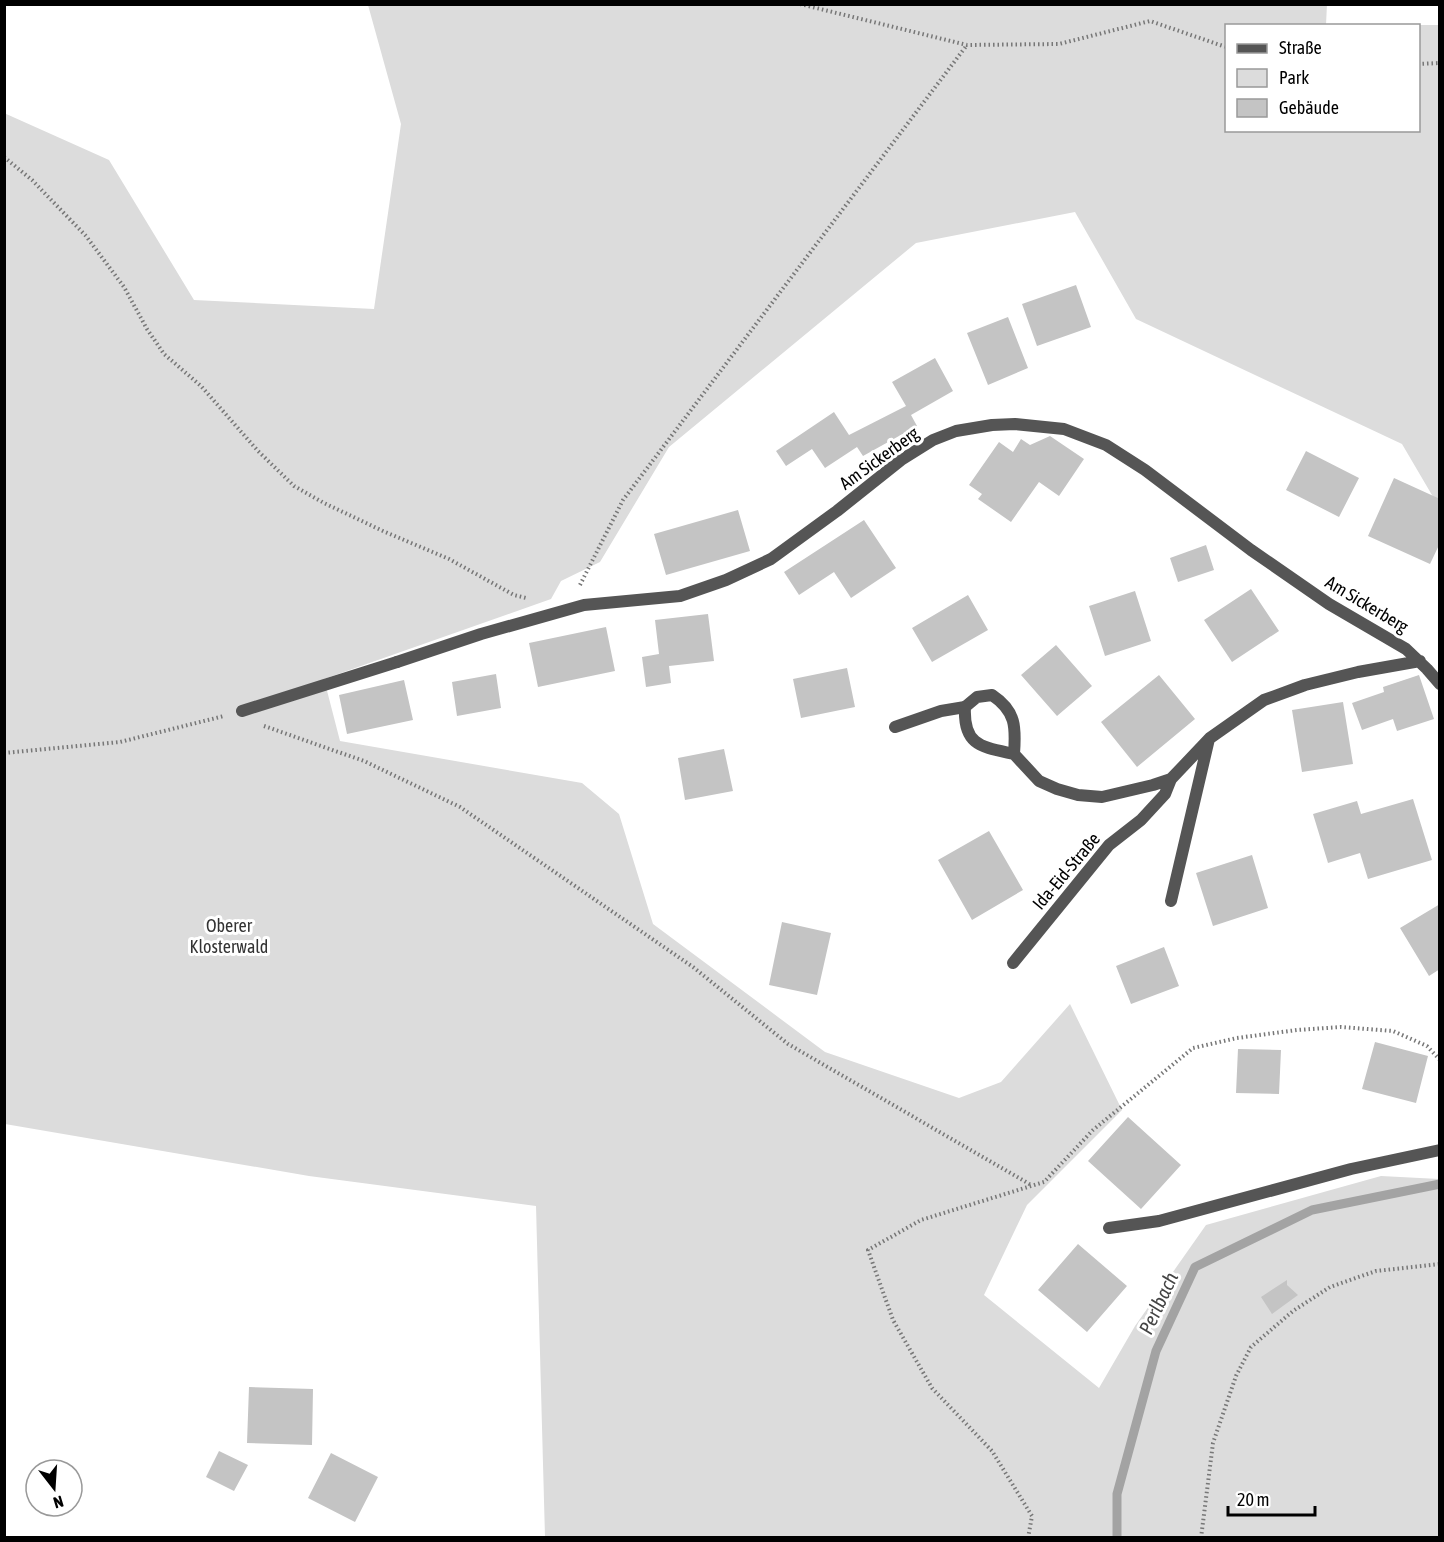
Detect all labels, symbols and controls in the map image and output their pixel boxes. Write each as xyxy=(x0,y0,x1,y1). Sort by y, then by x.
legend xyxy=(1225,24,1420,132)
text: Straße xyxy=(1279,37,1322,58)
text: Park xyxy=(1279,67,1309,88)
text: Gebäude xyxy=(1279,97,1339,118)
street label: Am Sickerberg xyxy=(835,422,923,494)
street label: Am Sickerberg xyxy=(1322,571,1412,637)
street label: Ida-Eid-Straße xyxy=(1028,828,1104,914)
park label: Oberer Klosterwald xyxy=(190,915,268,957)
water label: Perlbach xyxy=(1134,1268,1182,1338)
north arrow xyxy=(24,1458,84,1518)
scale bar xyxy=(1228,1479,1315,1517)
text: 20 m xyxy=(1237,1489,1269,1510)
text: N xyxy=(51,1492,66,1512)

